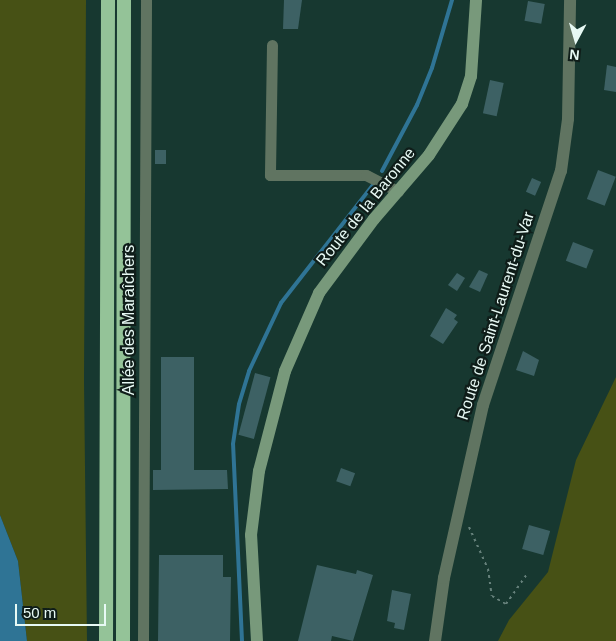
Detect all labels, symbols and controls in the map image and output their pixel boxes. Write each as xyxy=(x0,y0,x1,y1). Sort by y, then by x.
north arrow xyxy=(551,15,601,65)
text: N xyxy=(569,46,580,63)
street label: Route de la Baronne xyxy=(312,144,420,270)
street label: Route de Saint-Laurent-du-Var xyxy=(453,210,539,422)
street label: Allée des Maraîchers xyxy=(119,245,139,395)
scale bar xyxy=(18,594,109,626)
text: 50 m xyxy=(23,604,56,621)

